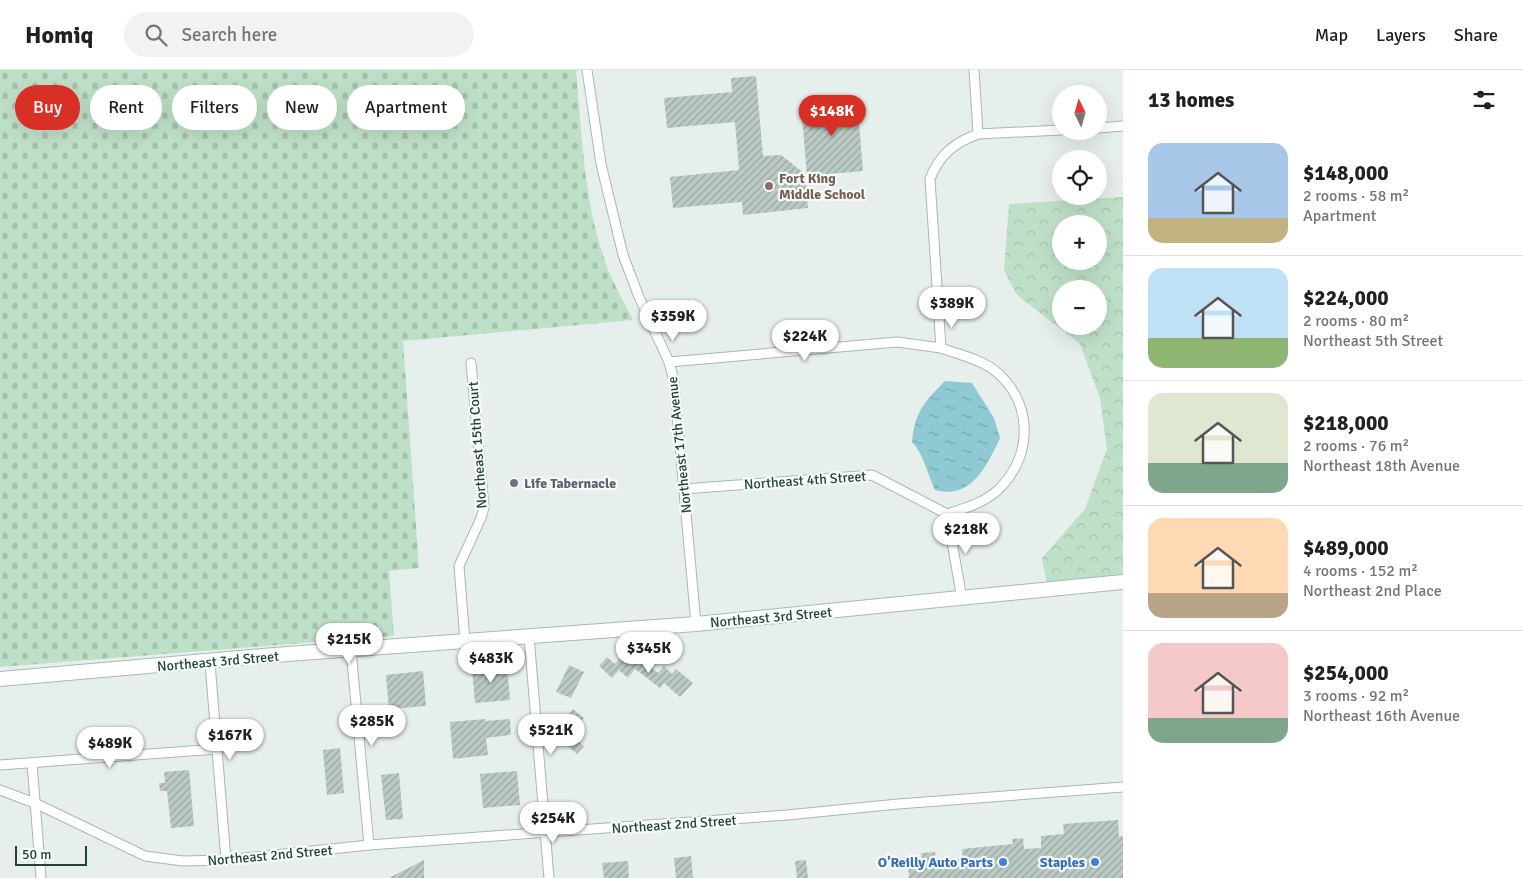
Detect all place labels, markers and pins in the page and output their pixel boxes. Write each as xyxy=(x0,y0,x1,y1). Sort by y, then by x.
pin: $148K xyxy=(797,94,867,137)
place label: Fort King Middle School xyxy=(779,170,866,203)
marker: Fort King Middle School xyxy=(763,180,775,192)
pin: $389K xyxy=(917,286,987,329)
pin: $359K xyxy=(638,300,708,342)
pin: $224K xyxy=(770,320,840,362)
place label: Life Tabernacle xyxy=(524,475,616,492)
marker: Life Tabernacle xyxy=(508,477,520,489)
pin: $218K xyxy=(931,512,1001,555)
pin: $215K xyxy=(314,622,384,665)
pin: $345K xyxy=(614,632,684,674)
pin: $483K xyxy=(456,642,526,684)
pin: $285K xyxy=(337,704,407,747)
pin: $521K xyxy=(516,714,586,756)
pin: $167K xyxy=(195,718,265,761)
pin: $489K xyxy=(75,726,145,769)
pin: $254K xyxy=(518,802,588,844)
place label: O'Reilly Auto Parts xyxy=(878,854,993,871)
place label: Staples xyxy=(1040,854,1085,871)
marker: O'Reilly Auto Parts xyxy=(997,856,1009,868)
marker: Staples xyxy=(1089,856,1101,868)

